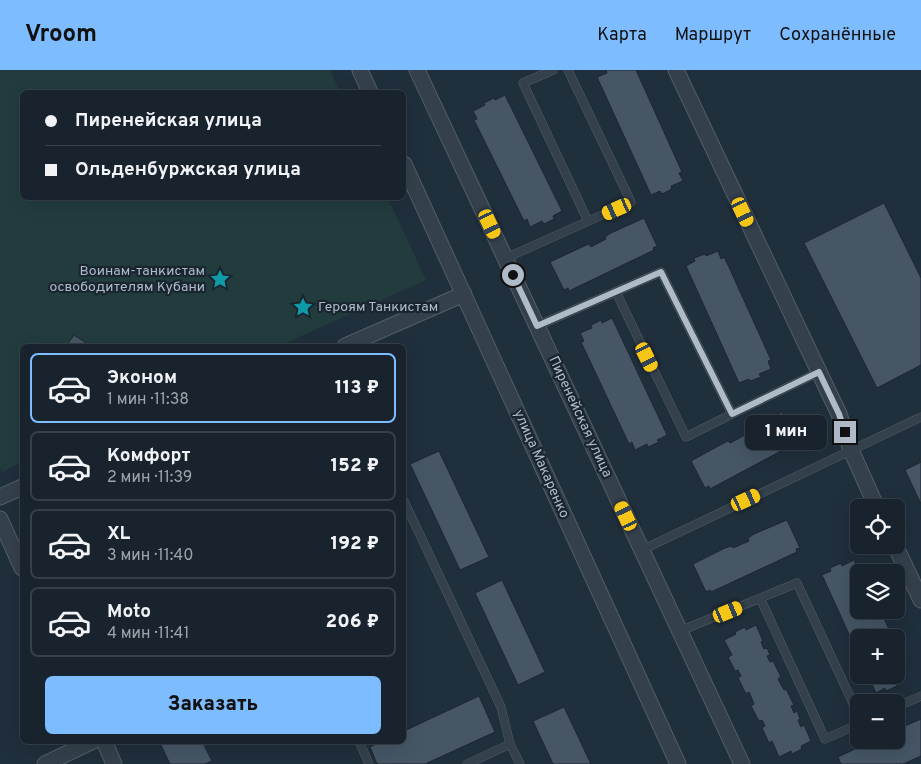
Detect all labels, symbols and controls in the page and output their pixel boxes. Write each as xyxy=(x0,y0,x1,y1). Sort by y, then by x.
text: Vroom xyxy=(25,20,97,50)
text: Карта xyxy=(597,24,647,47)
text: Маршрут xyxy=(675,24,751,47)
text: Сохранённые xyxy=(779,24,896,47)
text: Пиренейская улица xyxy=(75,109,262,133)
text: Ольденбуржская улица xyxy=(75,158,301,182)
car xyxy=(729,195,756,229)
car xyxy=(600,196,633,222)
car xyxy=(476,207,503,241)
place label: Воинам-танкистам освободителям Кубани xyxy=(49,263,205,296)
route start xyxy=(502,264,524,286)
place icon: Воинам-танкистам освободителям Кубани xyxy=(209,268,231,290)
place icon: Героям Танкистам xyxy=(292,296,314,318)
place label: Героям Танкистам xyxy=(318,299,438,316)
car xyxy=(633,340,660,374)
street label: Пиренейская улица xyxy=(544,354,616,480)
icon: car xyxy=(47,366,92,411)
text: Эконом xyxy=(107,366,177,390)
text: 113 ₽ xyxy=(335,376,379,400)
text: 1 мин · 11:38 xyxy=(107,390,189,410)
street label: улица Макаренко xyxy=(509,407,573,521)
callout: 1 мин xyxy=(745,414,828,450)
route end xyxy=(834,421,856,443)
text: 1 мин xyxy=(765,422,807,442)
icon: car xyxy=(47,444,92,489)
text: Комфорт xyxy=(107,444,190,468)
text: 152 ₽ xyxy=(331,454,379,478)
text: 2 мин · 11:39 xyxy=(107,468,192,488)
car xyxy=(729,487,762,513)
car xyxy=(612,499,639,533)
map controls xyxy=(850,499,905,749)
button: locate xyxy=(850,499,905,554)
icon: car xyxy=(47,522,92,567)
text: XL xyxy=(107,522,130,546)
text: 192 ₽ xyxy=(330,532,379,556)
text: 3 мин · 11:40 xyxy=(107,546,194,566)
button: layers xyxy=(850,564,905,619)
car xyxy=(711,599,744,625)
icon: car xyxy=(47,600,92,645)
text: Moto xyxy=(107,600,151,624)
text: 206 ₽ xyxy=(326,610,379,634)
text: 4 мин · 11:41 xyxy=(107,624,190,644)
button: + xyxy=(850,629,905,684)
button: Заказать xyxy=(45,676,381,734)
button: − xyxy=(850,694,905,749)

